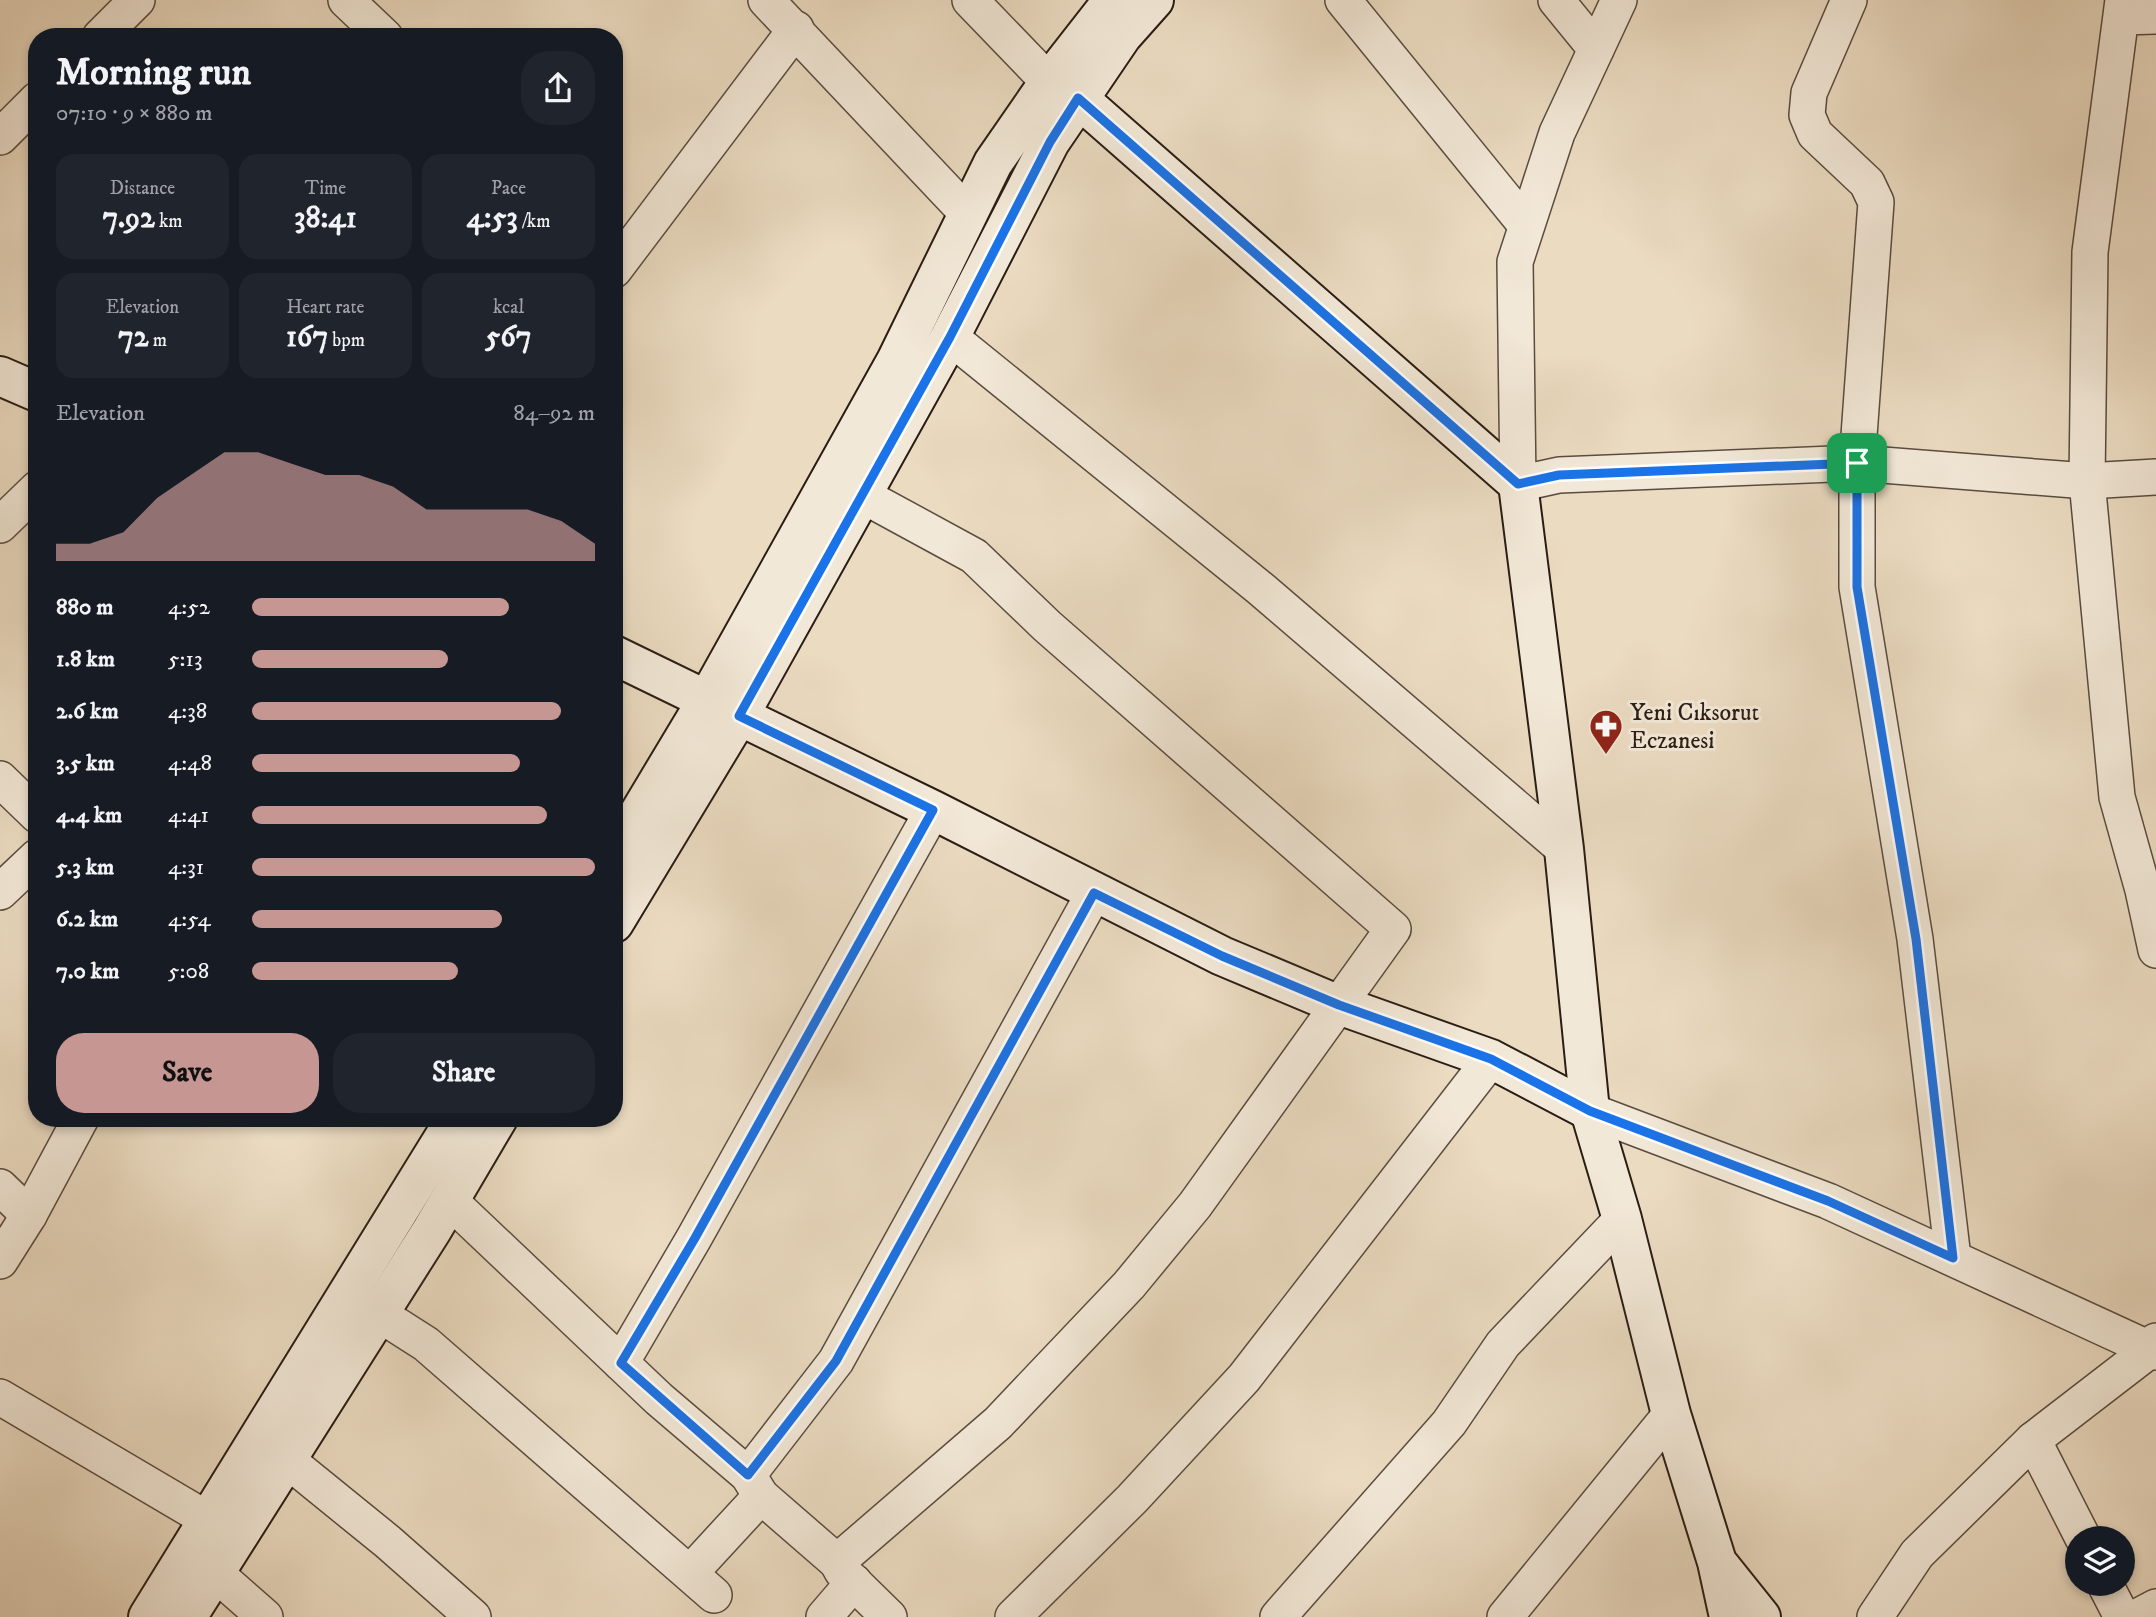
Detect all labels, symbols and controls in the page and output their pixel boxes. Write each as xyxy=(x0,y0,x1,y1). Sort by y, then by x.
text: Morning run xyxy=(56,49,251,97)
button: share xyxy=(521,51,595,125)
text: 07:10 · 9 × 880 m xyxy=(56,99,213,128)
text: Distance xyxy=(110,177,175,200)
text: Time xyxy=(305,177,346,200)
text: Pace xyxy=(491,177,526,200)
text: 7.92 xyxy=(102,200,155,237)
text: 38:41 xyxy=(294,200,357,237)
text: 4:53 xyxy=(466,200,518,237)
text: km xyxy=(155,210,183,233)
text: /km xyxy=(518,210,551,233)
text: Elevation xyxy=(106,296,179,319)
text: Heart rate xyxy=(287,296,364,319)
text: kcal xyxy=(493,296,524,319)
text: 72 xyxy=(118,319,149,356)
text: 167 xyxy=(286,319,328,356)
text: 567 xyxy=(485,319,532,356)
text: m xyxy=(149,329,167,352)
text: bpm xyxy=(328,329,365,352)
text: Elevation xyxy=(56,399,145,428)
text: 84–92 m xyxy=(513,399,595,428)
pin xyxy=(1827,433,1887,493)
icon: arrive xyxy=(1838,444,1876,482)
text: 880 m xyxy=(56,593,114,622)
text: 4:52 xyxy=(168,593,210,622)
text: 1.8 km xyxy=(56,645,115,674)
text: 5:13 xyxy=(168,645,202,674)
text: 2.6 km xyxy=(56,697,119,726)
text: 4:38 xyxy=(168,697,207,726)
place label: Yeni Cıksorut Eczanesi xyxy=(1630,698,1760,756)
pharmacy icon: Yeni Cıksorut Eczanesi xyxy=(1587,707,1625,756)
text: 3.5 km xyxy=(56,749,115,778)
text: 4:48 xyxy=(168,749,212,778)
text: 4.4 km xyxy=(56,801,122,830)
text: 4:41 xyxy=(168,801,209,830)
text: 5.3 km xyxy=(56,853,114,882)
text: 4:31 xyxy=(168,853,204,882)
text: 6.2 km xyxy=(56,905,118,934)
text: 4:54 xyxy=(168,905,211,934)
text: 7.0 km xyxy=(56,957,119,986)
text: 5:08 xyxy=(168,957,209,986)
button: Save xyxy=(56,1033,319,1113)
button: Share xyxy=(333,1033,595,1113)
map controls xyxy=(2065,1526,2135,1596)
button: layers xyxy=(2065,1526,2135,1596)

